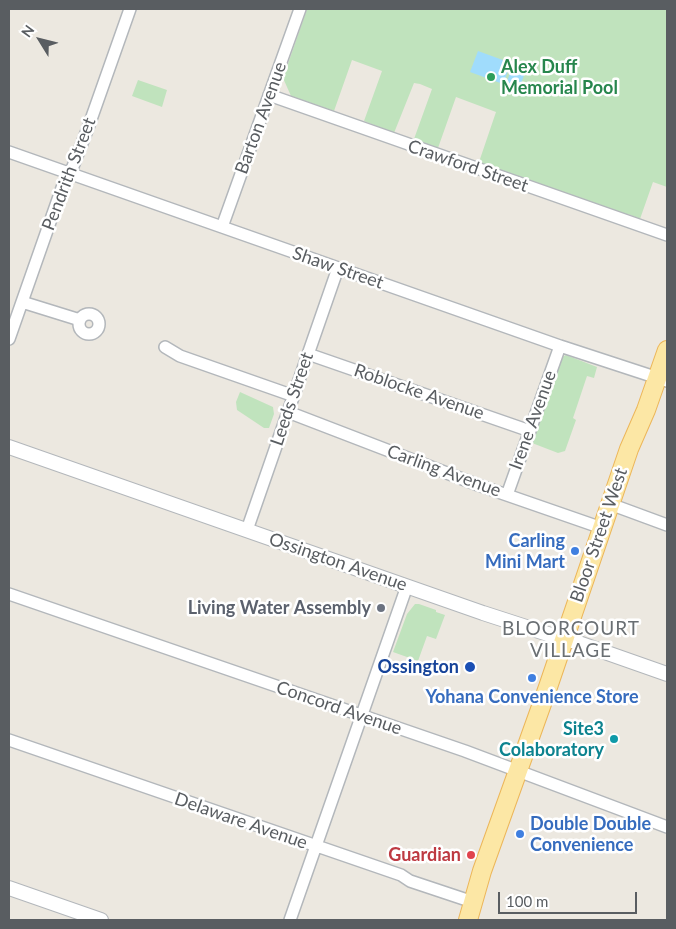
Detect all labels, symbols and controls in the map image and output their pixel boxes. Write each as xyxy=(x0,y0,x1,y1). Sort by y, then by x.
north arrow xyxy=(15,15,65,65)
text: N xyxy=(17,22,38,40)
place label: Alex Duff Memorial Pool xyxy=(501,56,618,98)
street label: Barton Avenue xyxy=(231,59,291,177)
marker: Alex Duff Memorial Pool xyxy=(485,71,497,83)
street label: Pendrith Street xyxy=(38,114,100,234)
street label: Crawford Street xyxy=(405,135,531,197)
street label: Shaw Street xyxy=(290,242,386,294)
street label: Leeds Street xyxy=(266,349,318,449)
street label: Roblocke Avenue xyxy=(351,360,487,424)
street label: Irene Avenue xyxy=(505,367,561,473)
street label: Carling Avenue xyxy=(384,440,504,502)
street label: Bloor Street West xyxy=(566,465,632,605)
street label: Ossington Avenue xyxy=(266,528,410,596)
place label: Carling Mini Mart xyxy=(485,530,565,572)
marker: Carling Mini Mart xyxy=(569,545,581,557)
place label: Living Water Assembly xyxy=(188,597,371,619)
marker: Living Water Assembly xyxy=(375,602,387,614)
district label: BLOORCOURT VILLAGE xyxy=(501,618,641,662)
place label: Ossington xyxy=(377,656,459,678)
marker: Ossington xyxy=(463,660,477,674)
marker: Yohana Convenience Store xyxy=(526,672,538,684)
street label: Concord Avenue xyxy=(273,676,405,740)
place label: Yohana Convenience Store xyxy=(425,686,639,708)
place label: Site3 Colaboratory xyxy=(499,718,604,761)
marker: Site3 Colaboratory xyxy=(608,733,620,745)
street label: Delaware Avenue xyxy=(172,788,310,854)
place label: Double Double Convenience xyxy=(530,813,651,856)
marker: Double Double Convenience xyxy=(514,828,526,840)
place label: Guardian xyxy=(388,844,461,866)
marker: Guardian xyxy=(465,849,477,861)
scale bar xyxy=(501,882,640,914)
text: 100 m xyxy=(506,892,548,910)

